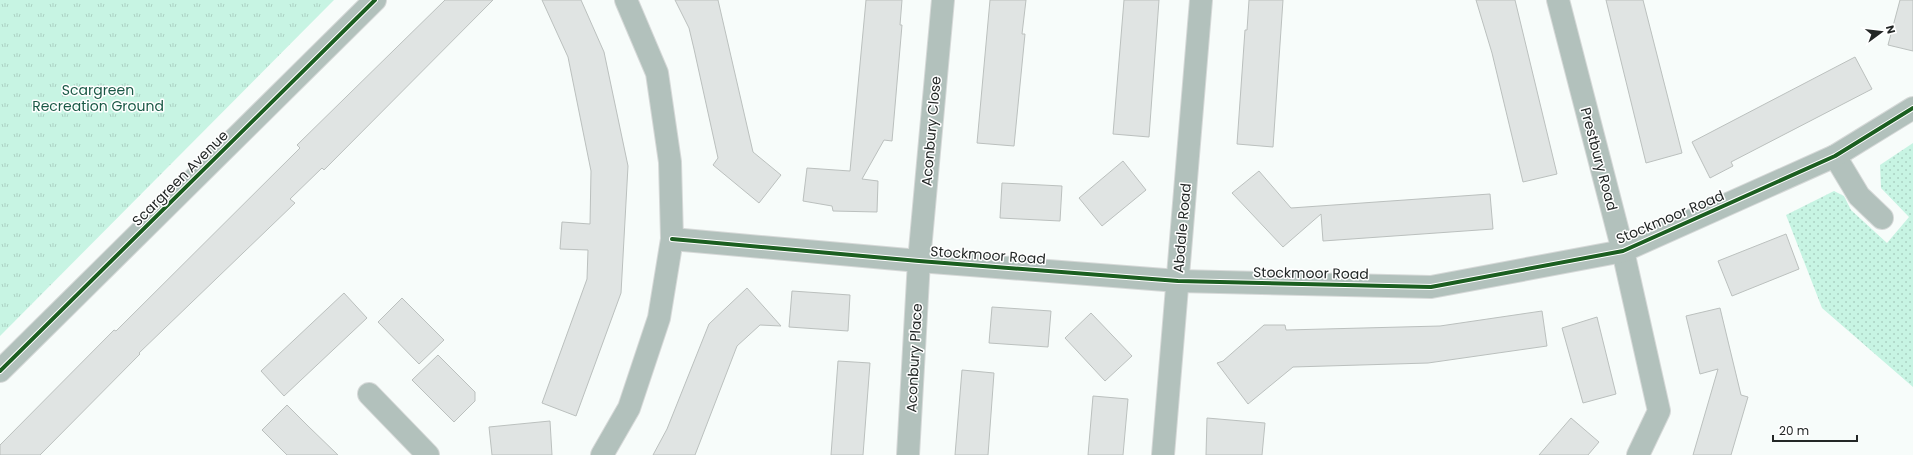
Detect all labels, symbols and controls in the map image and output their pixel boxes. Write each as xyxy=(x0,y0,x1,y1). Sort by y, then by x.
north arrow xyxy=(1861,12,1901,52)
text: N xyxy=(1882,23,1899,35)
street label: Aconbury Close xyxy=(916,75,946,187)
park label: Scargreen Recreation Ground xyxy=(32,80,164,116)
street label: Prestbury Road xyxy=(1576,105,1622,213)
street label: Scargreen Avenue xyxy=(127,125,233,231)
street label: Abdale Road xyxy=(1168,182,1196,274)
street label: Stockmoor Road xyxy=(1613,185,1727,249)
street label: Stockmoor Road xyxy=(930,241,1046,269)
street label: Stockmoor Road xyxy=(1253,262,1369,284)
street label: Aconbury Place xyxy=(901,303,927,413)
scale bar xyxy=(1773,417,1857,443)
text: 20 m xyxy=(1779,422,1809,439)

